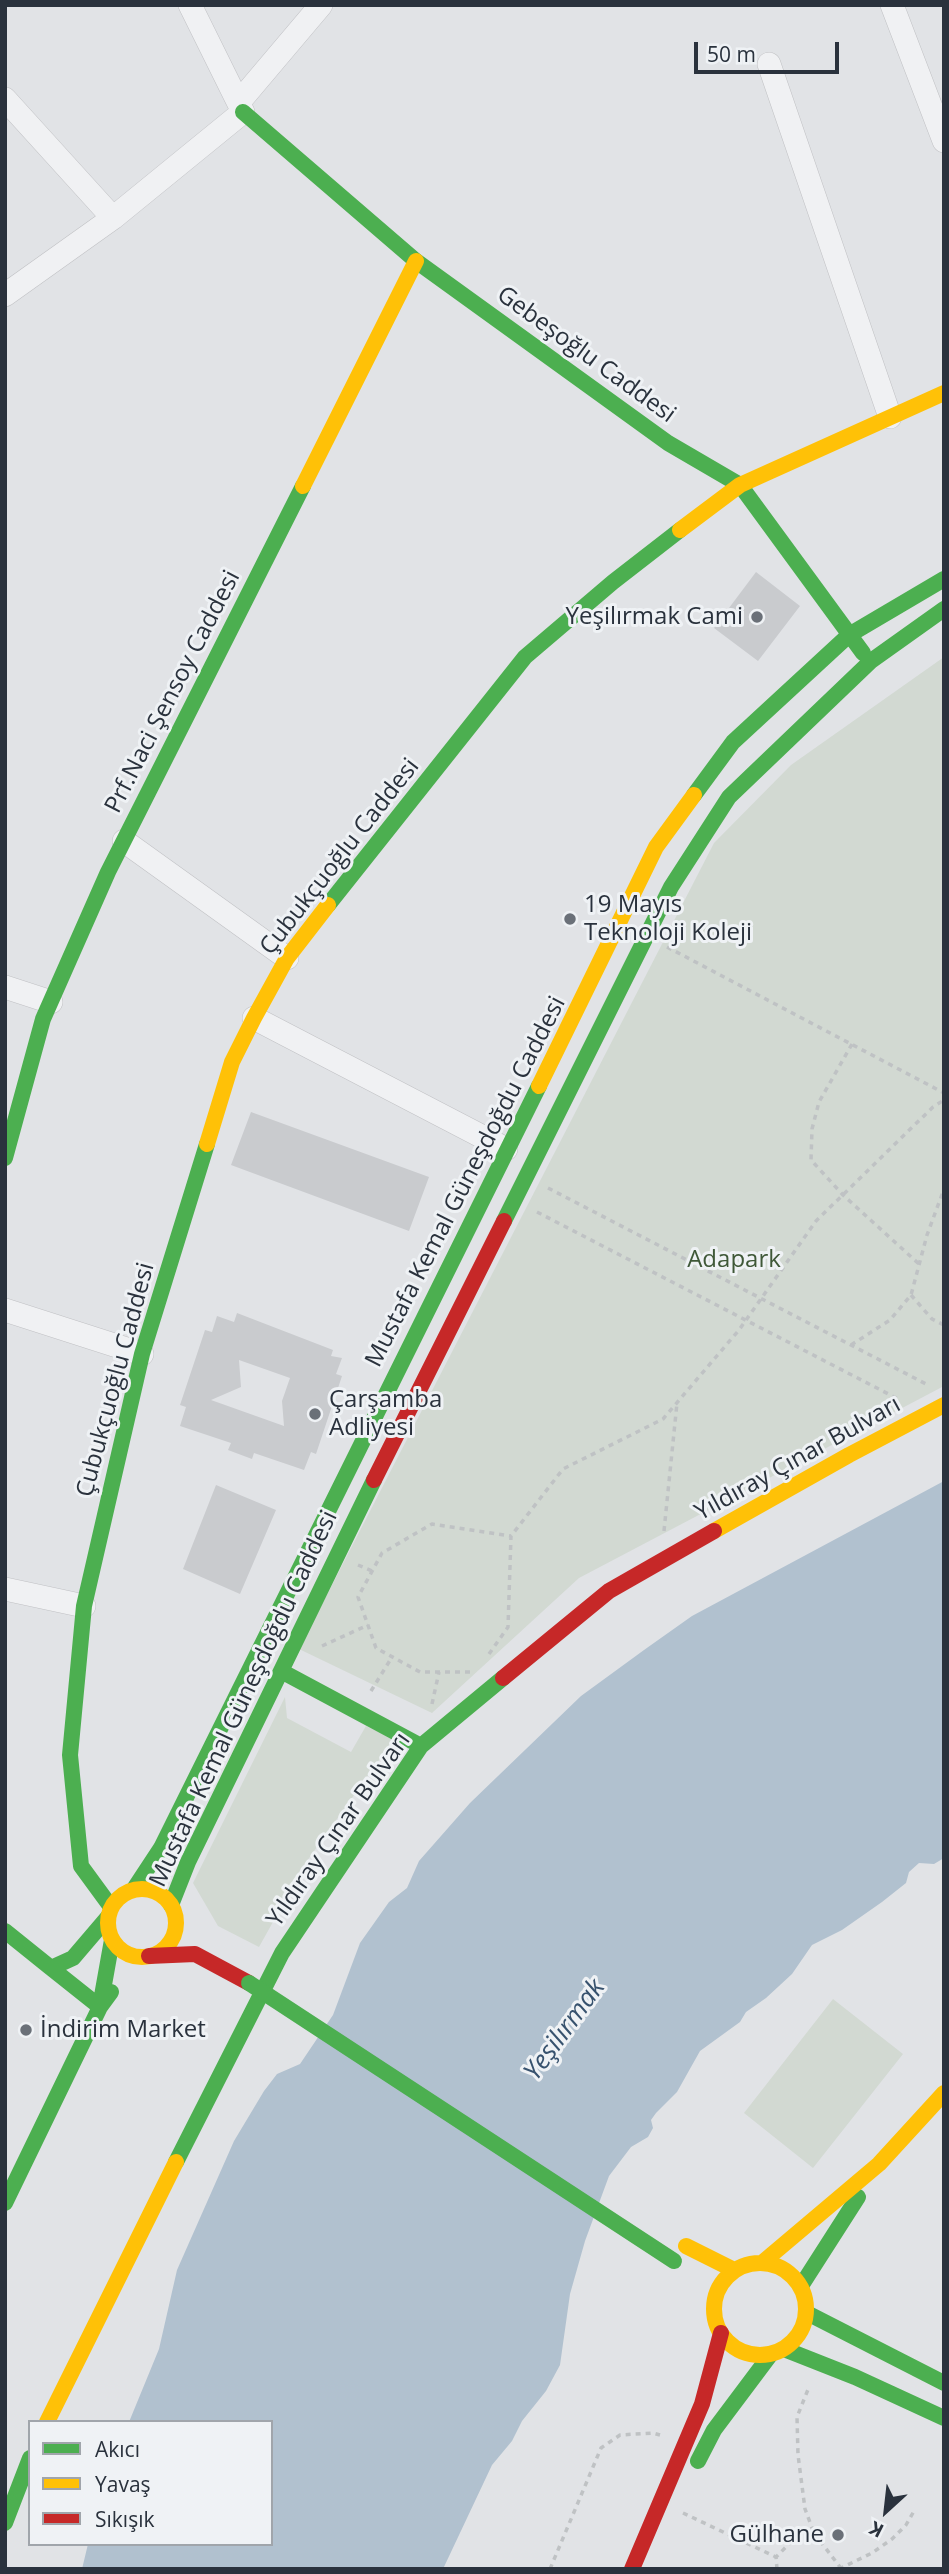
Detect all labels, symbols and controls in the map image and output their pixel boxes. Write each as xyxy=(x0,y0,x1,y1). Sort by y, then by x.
scale bar xyxy=(697,28,842,72)
text: 50 m xyxy=(707,40,756,68)
street label: Gebeşoğlu Caddesi xyxy=(491,281,681,429)
street label: Prf.Naci Şensoy Caddesi xyxy=(99,566,247,818)
place label: Yeşilırmak Cami xyxy=(566,603,743,631)
marker: Yeşilırmak Cami xyxy=(749,609,765,625)
street label: Çubukçuoğlu Caddesi xyxy=(254,753,426,961)
place label: 19 Mayıs Teknoloji Koleji xyxy=(584,891,752,947)
marker: 19 Mayıs Teknoloji Koleji xyxy=(562,911,578,927)
street label: Mustafa Kemal Güneşdoğdu Caddesi xyxy=(360,992,572,1372)
park label: Adapark xyxy=(687,1246,781,1274)
street label: Çubukçuoğlu Caddesi xyxy=(71,1260,161,1500)
place label: Çarşamba Adliyesi xyxy=(329,1386,442,1442)
street label: Yıldıray Çınar Bulvarı xyxy=(690,1391,906,1527)
marker: Çarşamba Adliyesi xyxy=(307,1406,323,1422)
street label: Mustafa Kemal Güneşdoğdu Caddesi xyxy=(144,1506,344,1892)
street label: Yıldıray Çınar Bulvarı xyxy=(261,1727,417,1933)
water label: Yeşilırmak xyxy=(518,1973,612,2087)
place label: İndirim Market xyxy=(40,2016,206,2044)
marker: İndirim Market xyxy=(18,2022,34,2038)
legend xyxy=(28,2420,273,2546)
text: Akıcı xyxy=(95,2435,140,2463)
text: Yavaş xyxy=(95,2470,151,2498)
north arrow xyxy=(851,2476,921,2546)
text: Sıkışık xyxy=(95,2505,155,2533)
text: K xyxy=(865,2515,888,2544)
place label: Gülhane xyxy=(730,2521,824,2549)
marker: Gülhane xyxy=(830,2527,846,2543)

